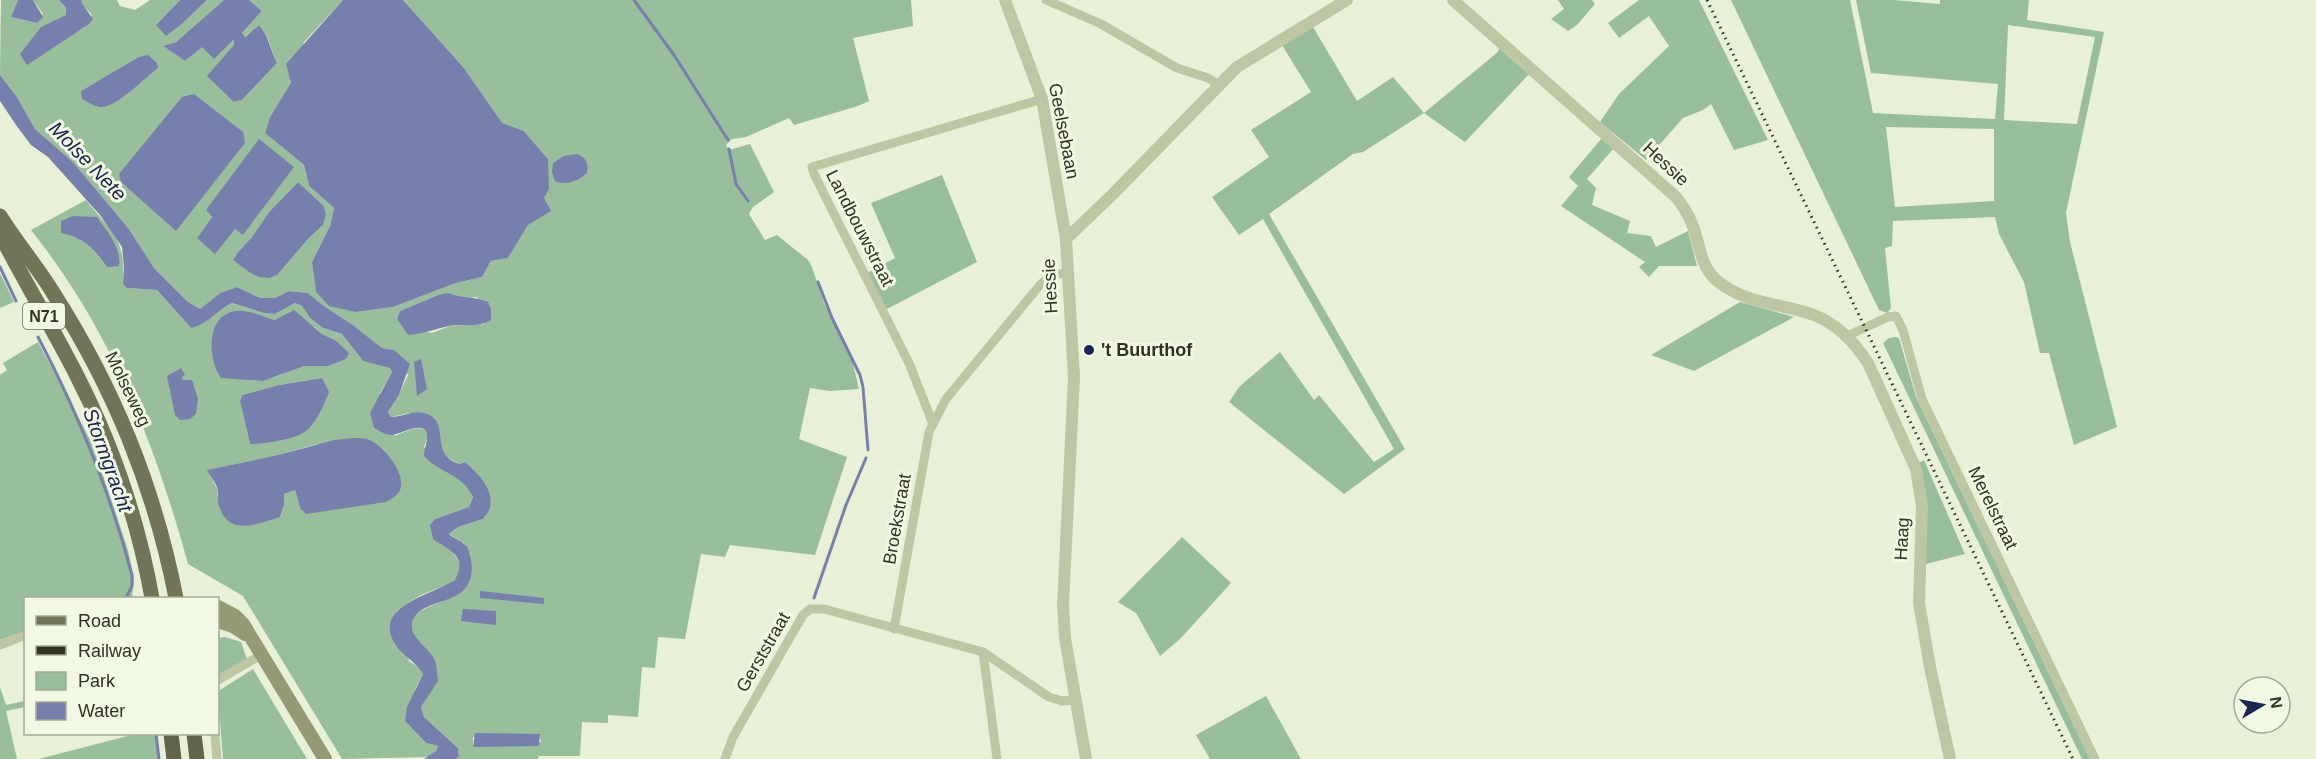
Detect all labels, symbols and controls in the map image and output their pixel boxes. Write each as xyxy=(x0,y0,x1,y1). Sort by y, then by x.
street label: Geelsebaan xyxy=(1045,81,1083,181)
water label: Molse Nete xyxy=(45,117,131,205)
street label: Hessie xyxy=(1639,138,1693,190)
street label: Landbouwstraat xyxy=(822,166,898,290)
street label: Hessie xyxy=(1039,258,1061,314)
road number: N71 xyxy=(23,303,65,329)
place label: 't Buurthof xyxy=(1101,340,1193,360)
marker: 't Buurthof xyxy=(1082,343,1096,357)
street label: Molseweg xyxy=(101,348,155,430)
water label: Stormgracht xyxy=(79,405,137,516)
street label: Merelstraat xyxy=(1964,463,2022,553)
street label: Broekstraat xyxy=(879,472,915,566)
street label: Haag xyxy=(1891,517,1913,561)
legend xyxy=(24,597,219,735)
street label: Gerststraat xyxy=(732,608,794,696)
text: Road xyxy=(78,611,121,631)
text: Railway xyxy=(78,641,141,661)
text: Park xyxy=(78,671,116,691)
north arrow xyxy=(2232,675,2292,735)
text: N xyxy=(2267,695,2286,710)
text: Water xyxy=(78,701,125,721)

